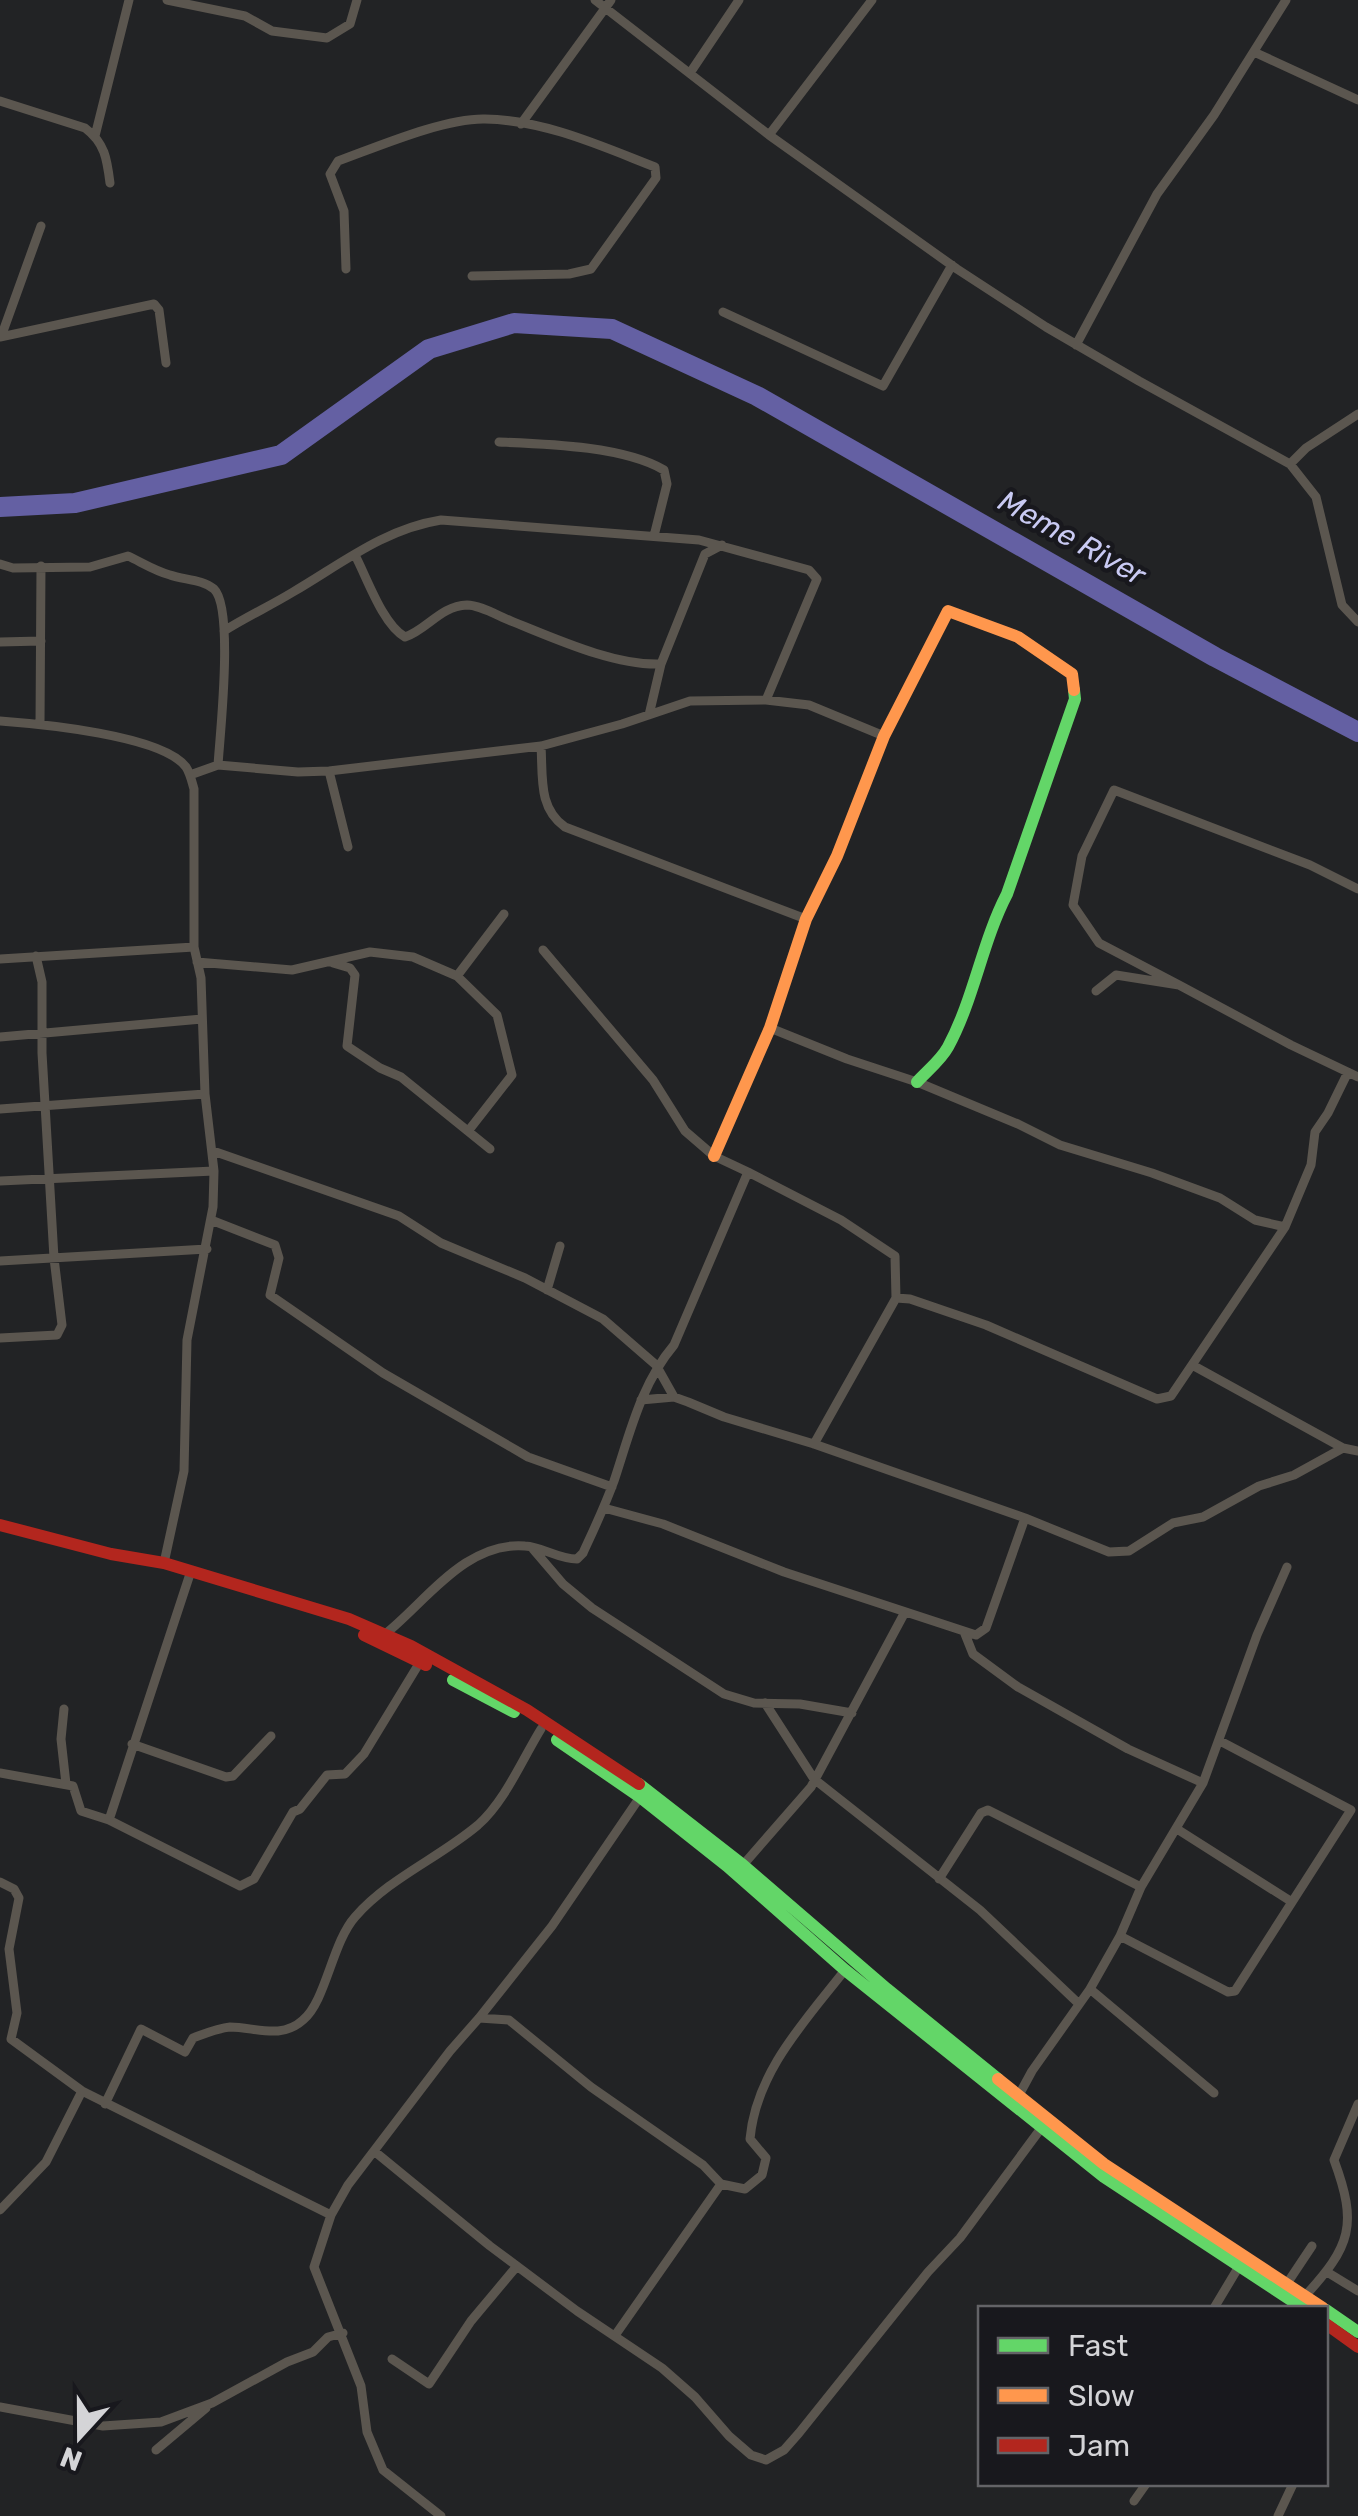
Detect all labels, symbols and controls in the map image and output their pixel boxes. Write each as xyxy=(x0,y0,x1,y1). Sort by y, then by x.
water label: Meme River xyxy=(992,483,1153,594)
legend xyxy=(978,2306,1328,2486)
text: Fast xyxy=(1068,2328,1128,2364)
text: Slow xyxy=(1068,2378,1135,2414)
north arrow xyxy=(30,2386,130,2486)
text: Jam xyxy=(1068,2428,1130,2464)
text: N xyxy=(56,2440,87,2478)

